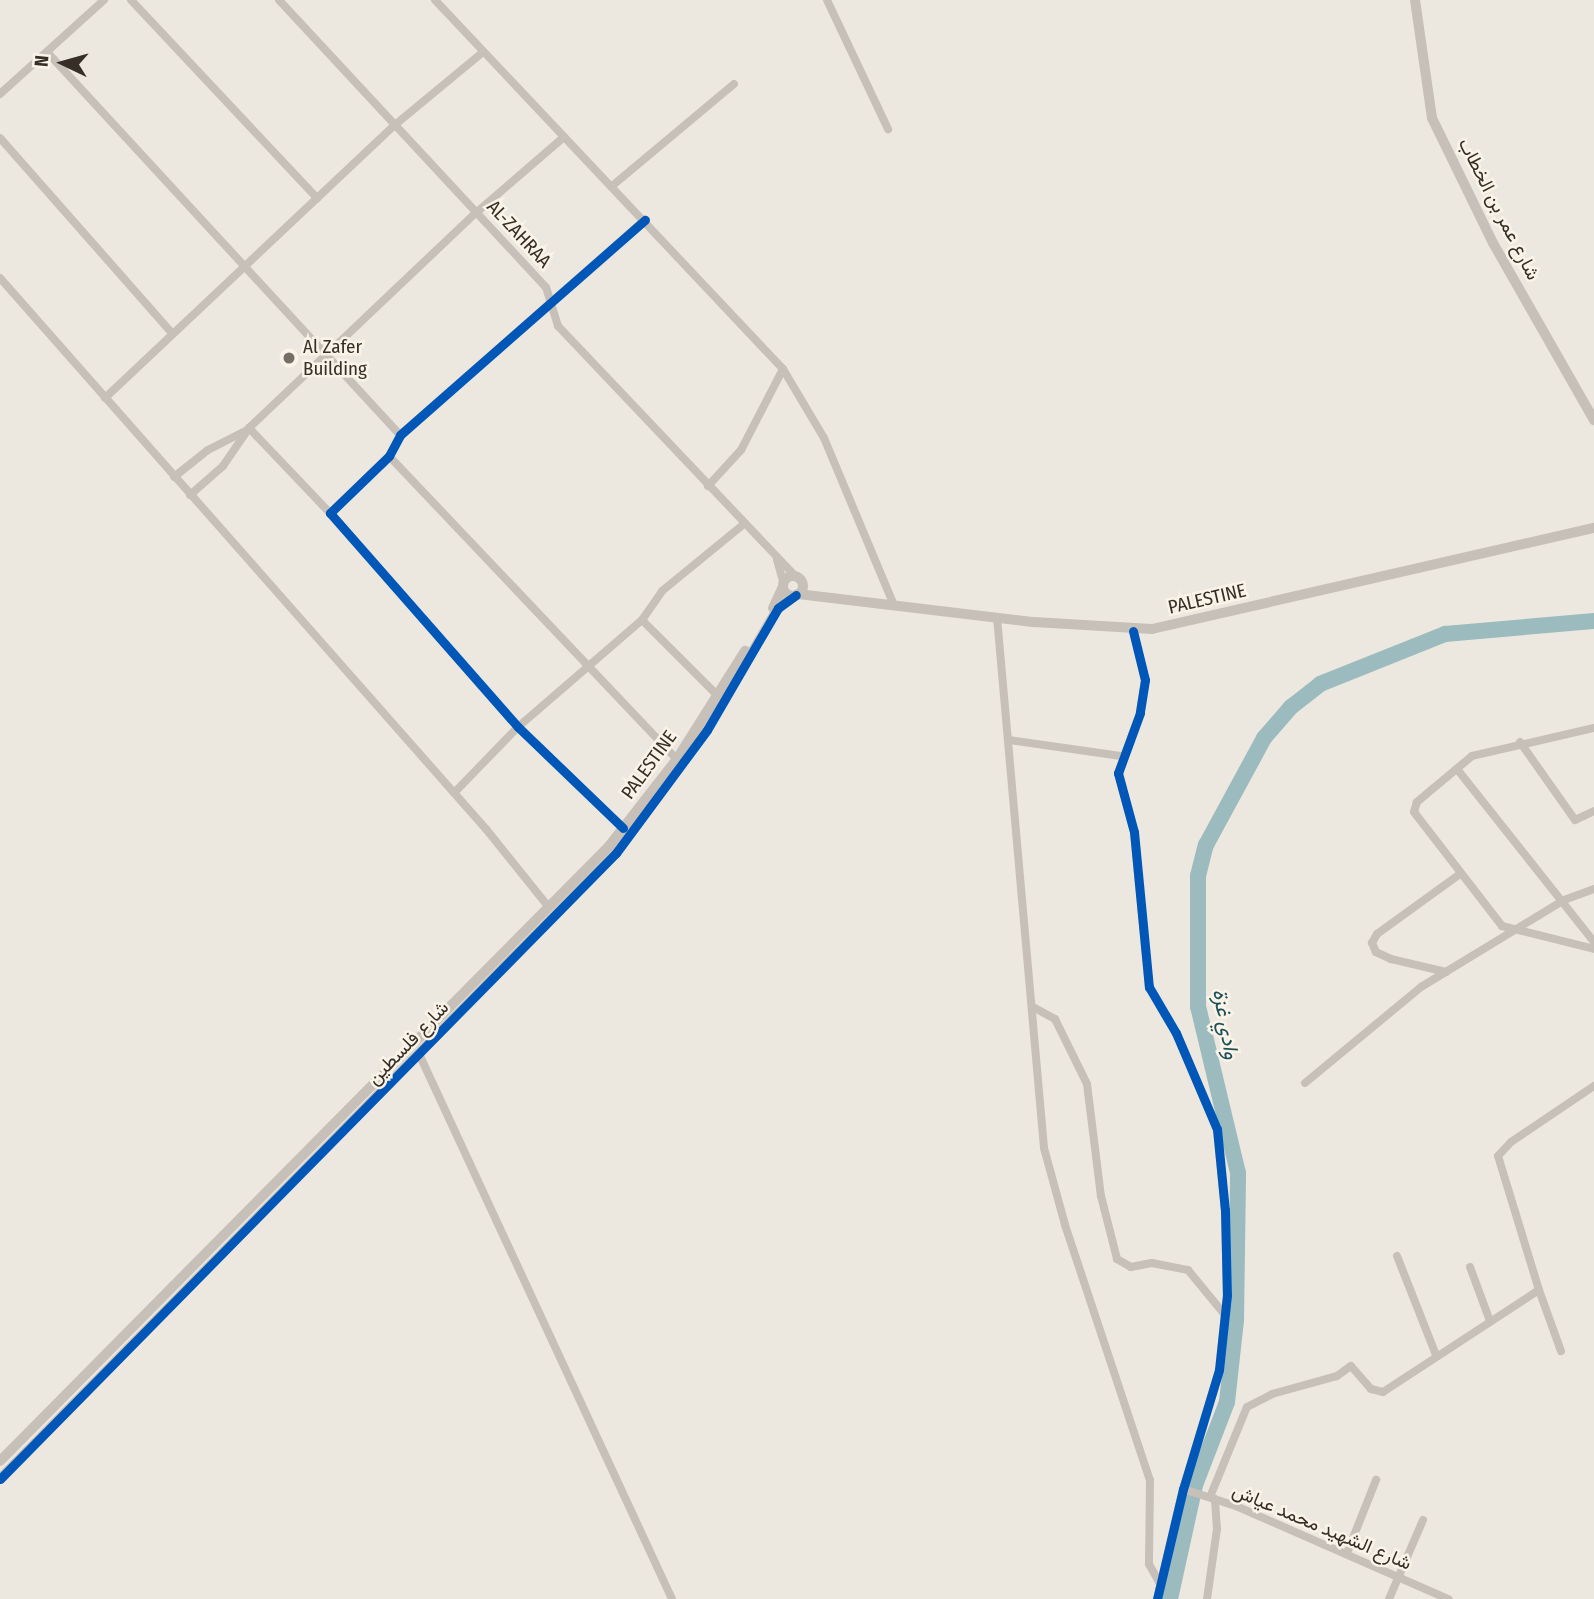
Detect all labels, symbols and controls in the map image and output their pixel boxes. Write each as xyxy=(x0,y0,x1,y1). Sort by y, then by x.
north arrow xyxy=(28,28,98,98)
text: N xyxy=(30,54,54,68)
street label: شارع عمر بن الخطاب xyxy=(1453,134,1545,284)
street label: AL-ZAHRAA xyxy=(482,196,556,272)
place label: Al Zafer Building xyxy=(303,336,367,380)
marker: Al Zafer Building xyxy=(281,350,297,366)
street label: PALESTINE xyxy=(1166,579,1248,619)
street label: PALESTINE xyxy=(617,726,681,804)
water label: وادي غزة xyxy=(1207,987,1245,1061)
street label: شارع فلسطين xyxy=(362,996,454,1090)
street label: شارع الشهيد محمد عياش xyxy=(1229,1479,1415,1575)

